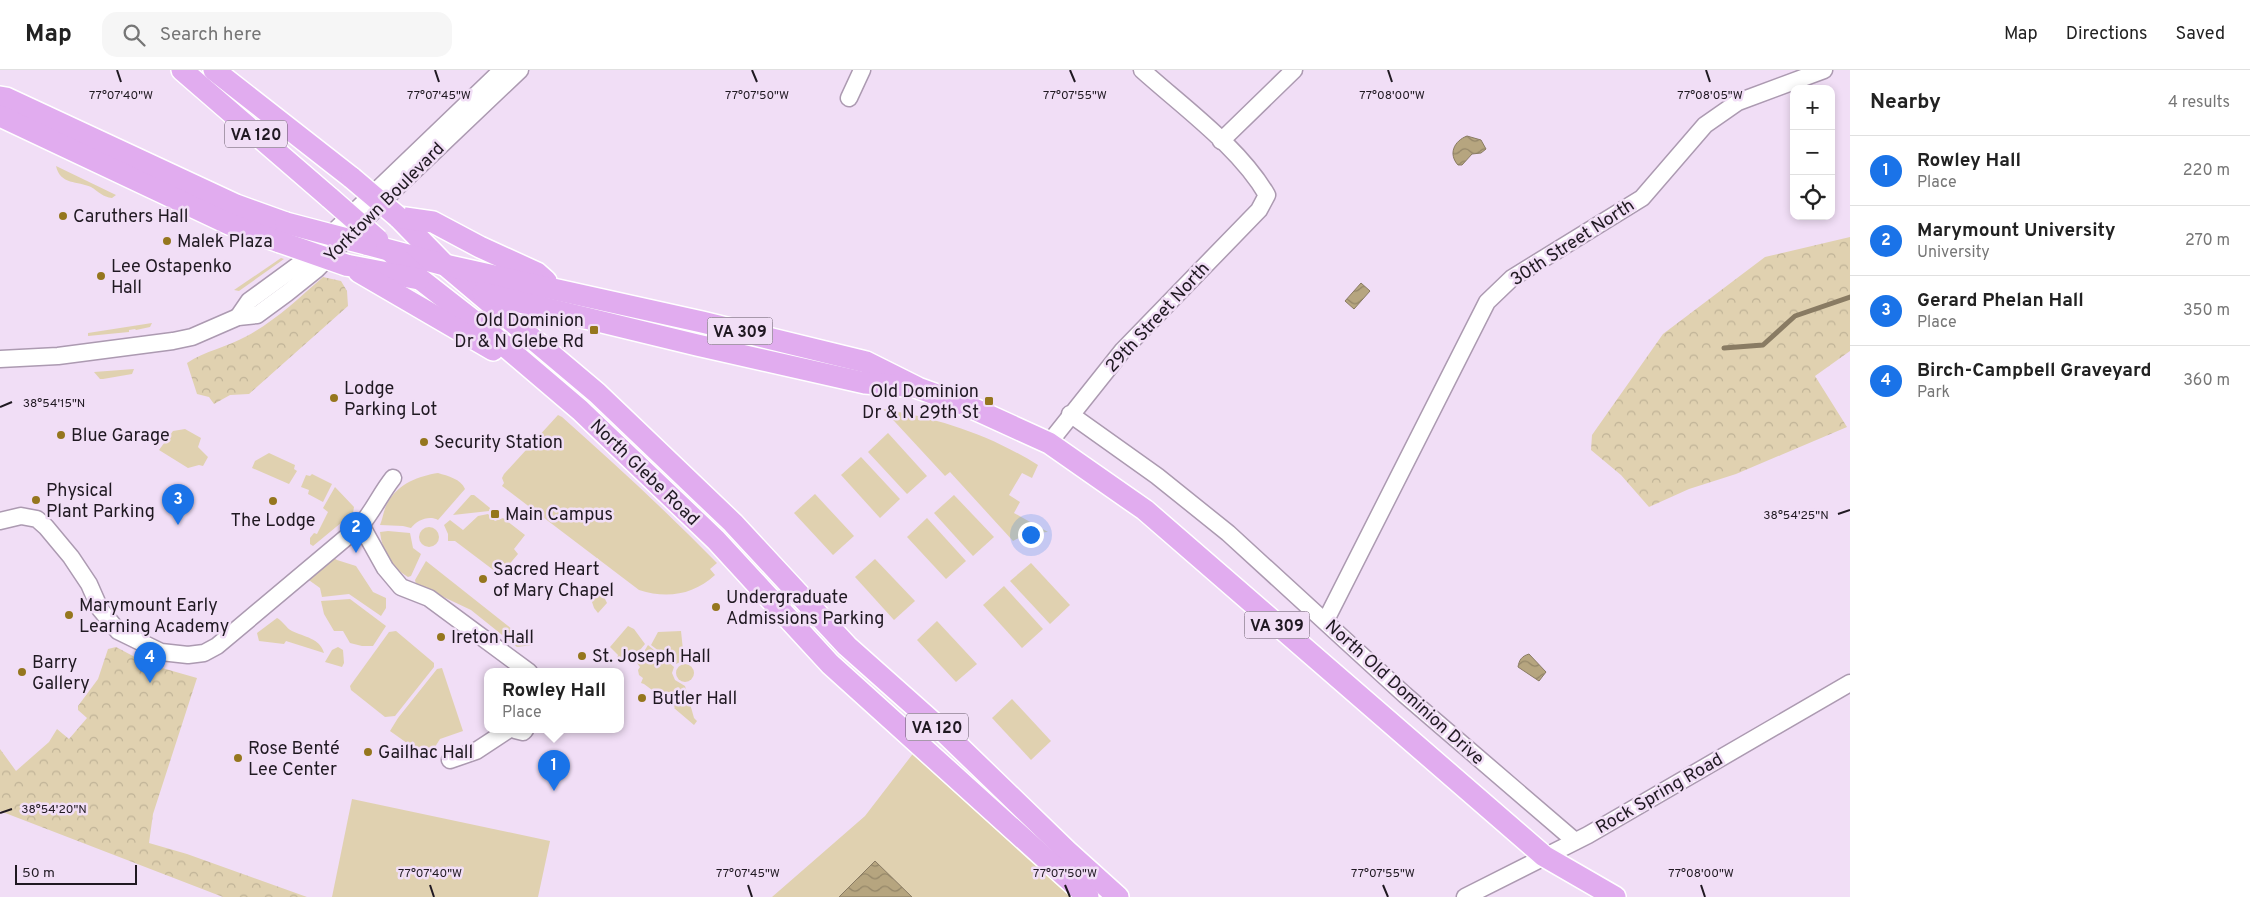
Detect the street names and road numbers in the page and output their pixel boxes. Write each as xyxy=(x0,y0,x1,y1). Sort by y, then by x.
road number: VA 120 xyxy=(225,121,287,148)
street label: Yorktown Boulevard xyxy=(320,138,450,268)
street label: 30th Street North xyxy=(1506,195,1639,292)
street label: 29th Street North xyxy=(1101,258,1215,378)
road number: VA 309 xyxy=(708,318,772,344)
street label: North Glebe Road xyxy=(584,415,704,531)
road number: VA 309 xyxy=(1244,612,1310,638)
street label: North Old Dominion Drive xyxy=(1320,615,1488,771)
road number: VA 120 xyxy=(906,714,968,740)
street label: Rock Spring Road xyxy=(1592,748,1728,840)

